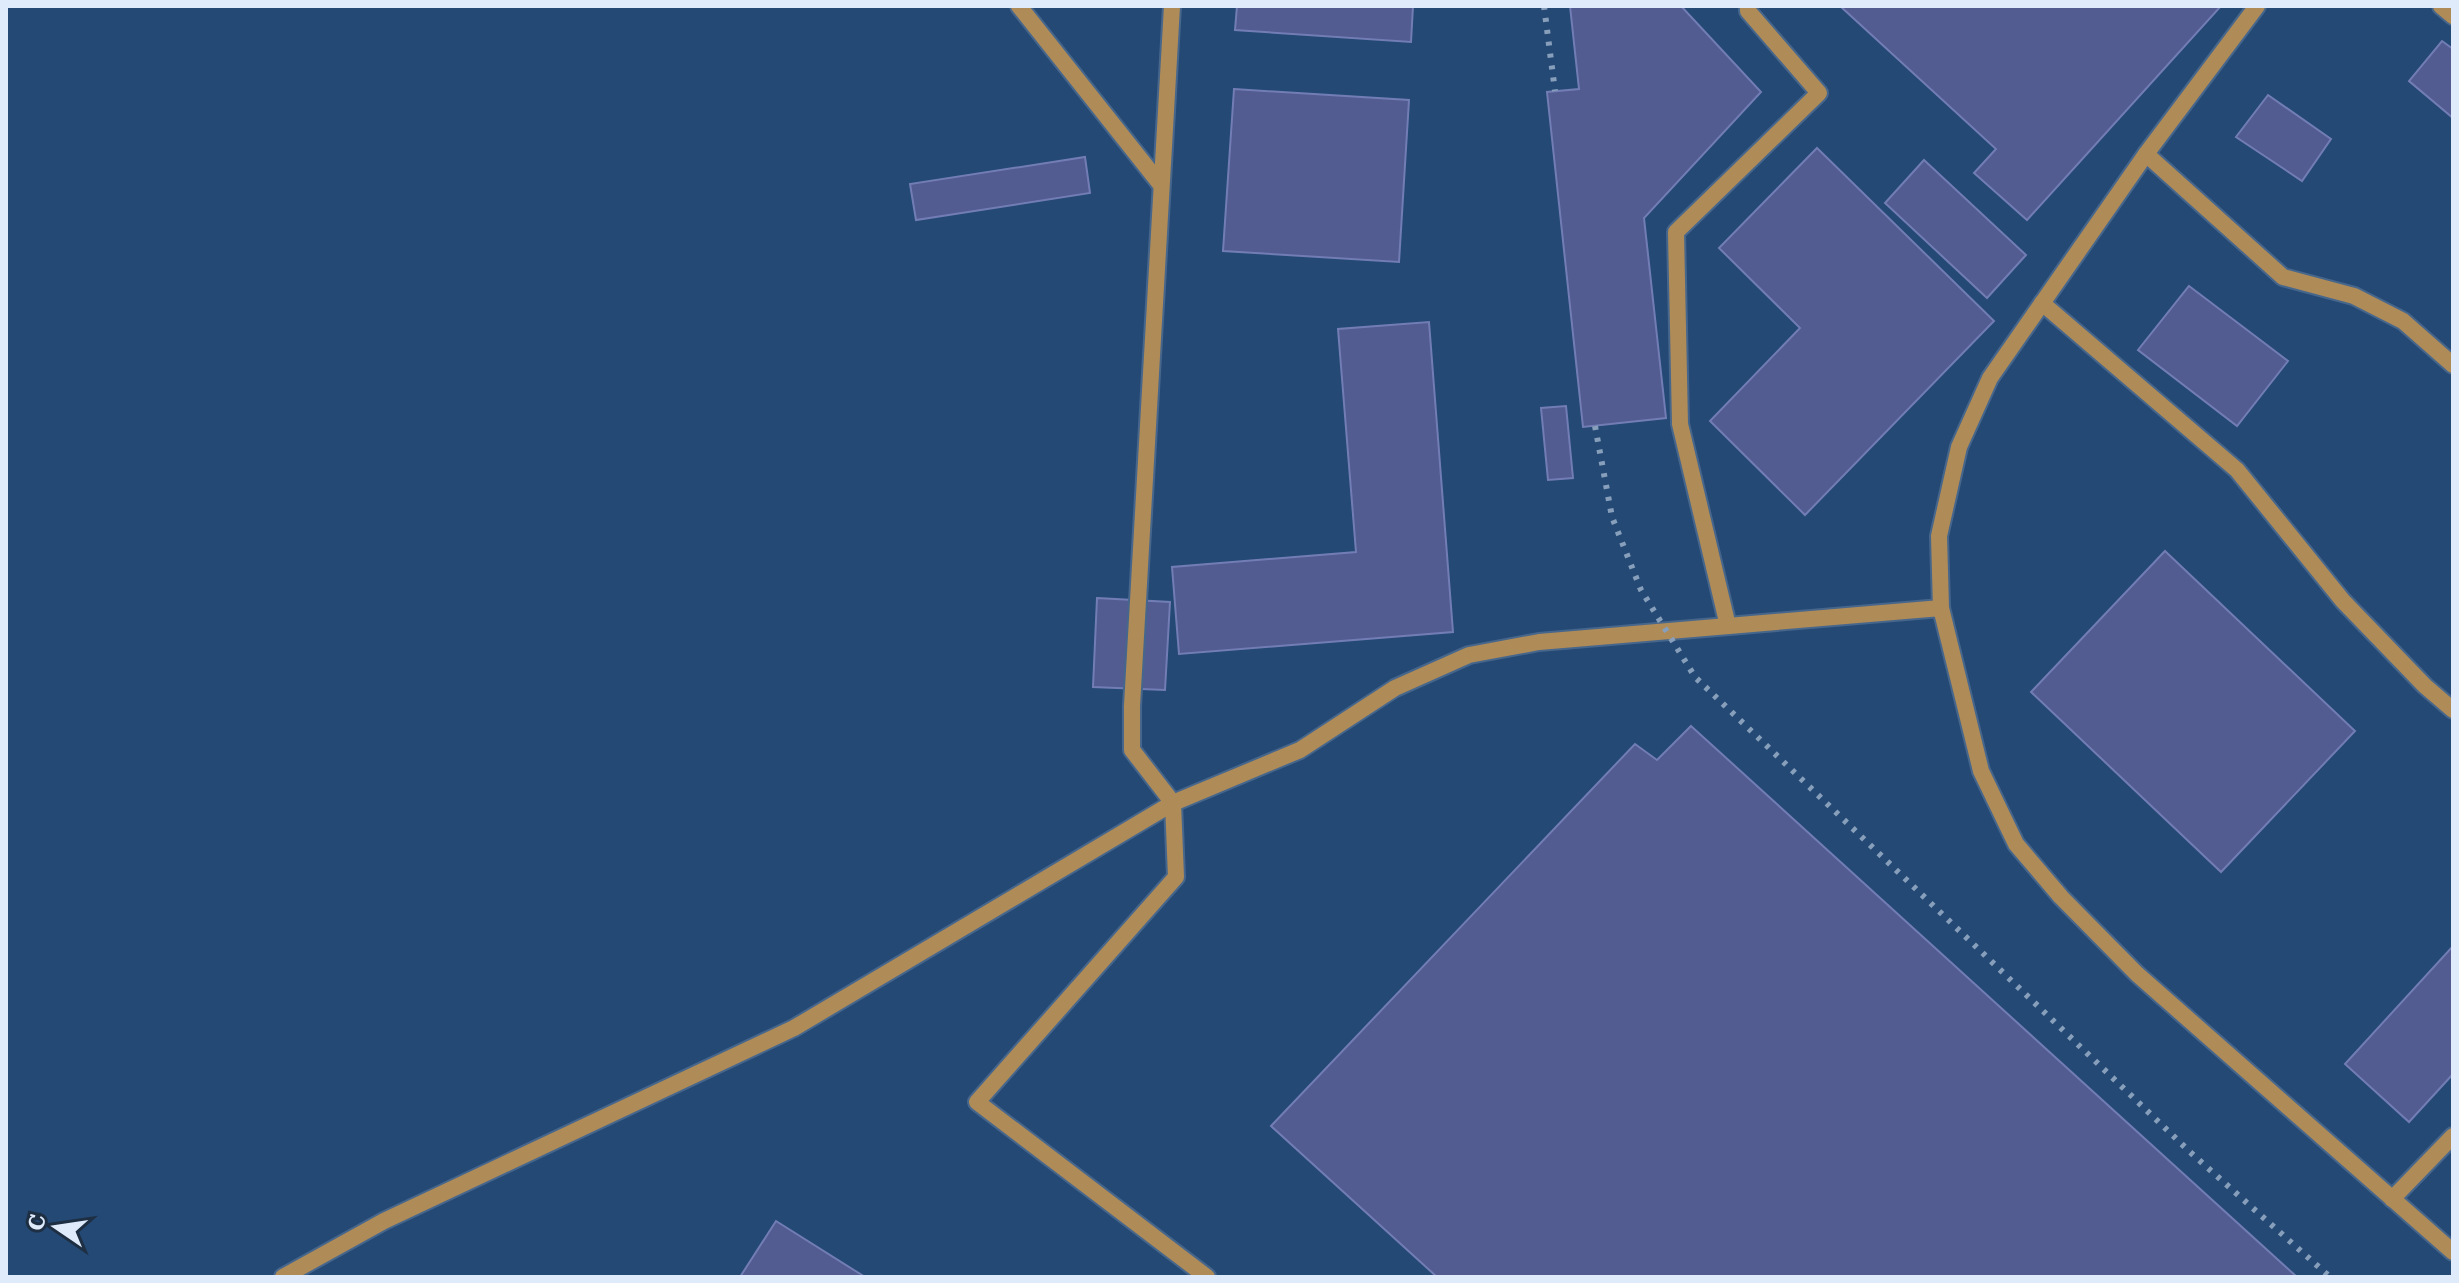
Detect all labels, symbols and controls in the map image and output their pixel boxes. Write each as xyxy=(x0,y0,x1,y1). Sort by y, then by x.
north arrow xyxy=(16,1187,96,1267)
text: С xyxy=(23,1212,51,1233)

